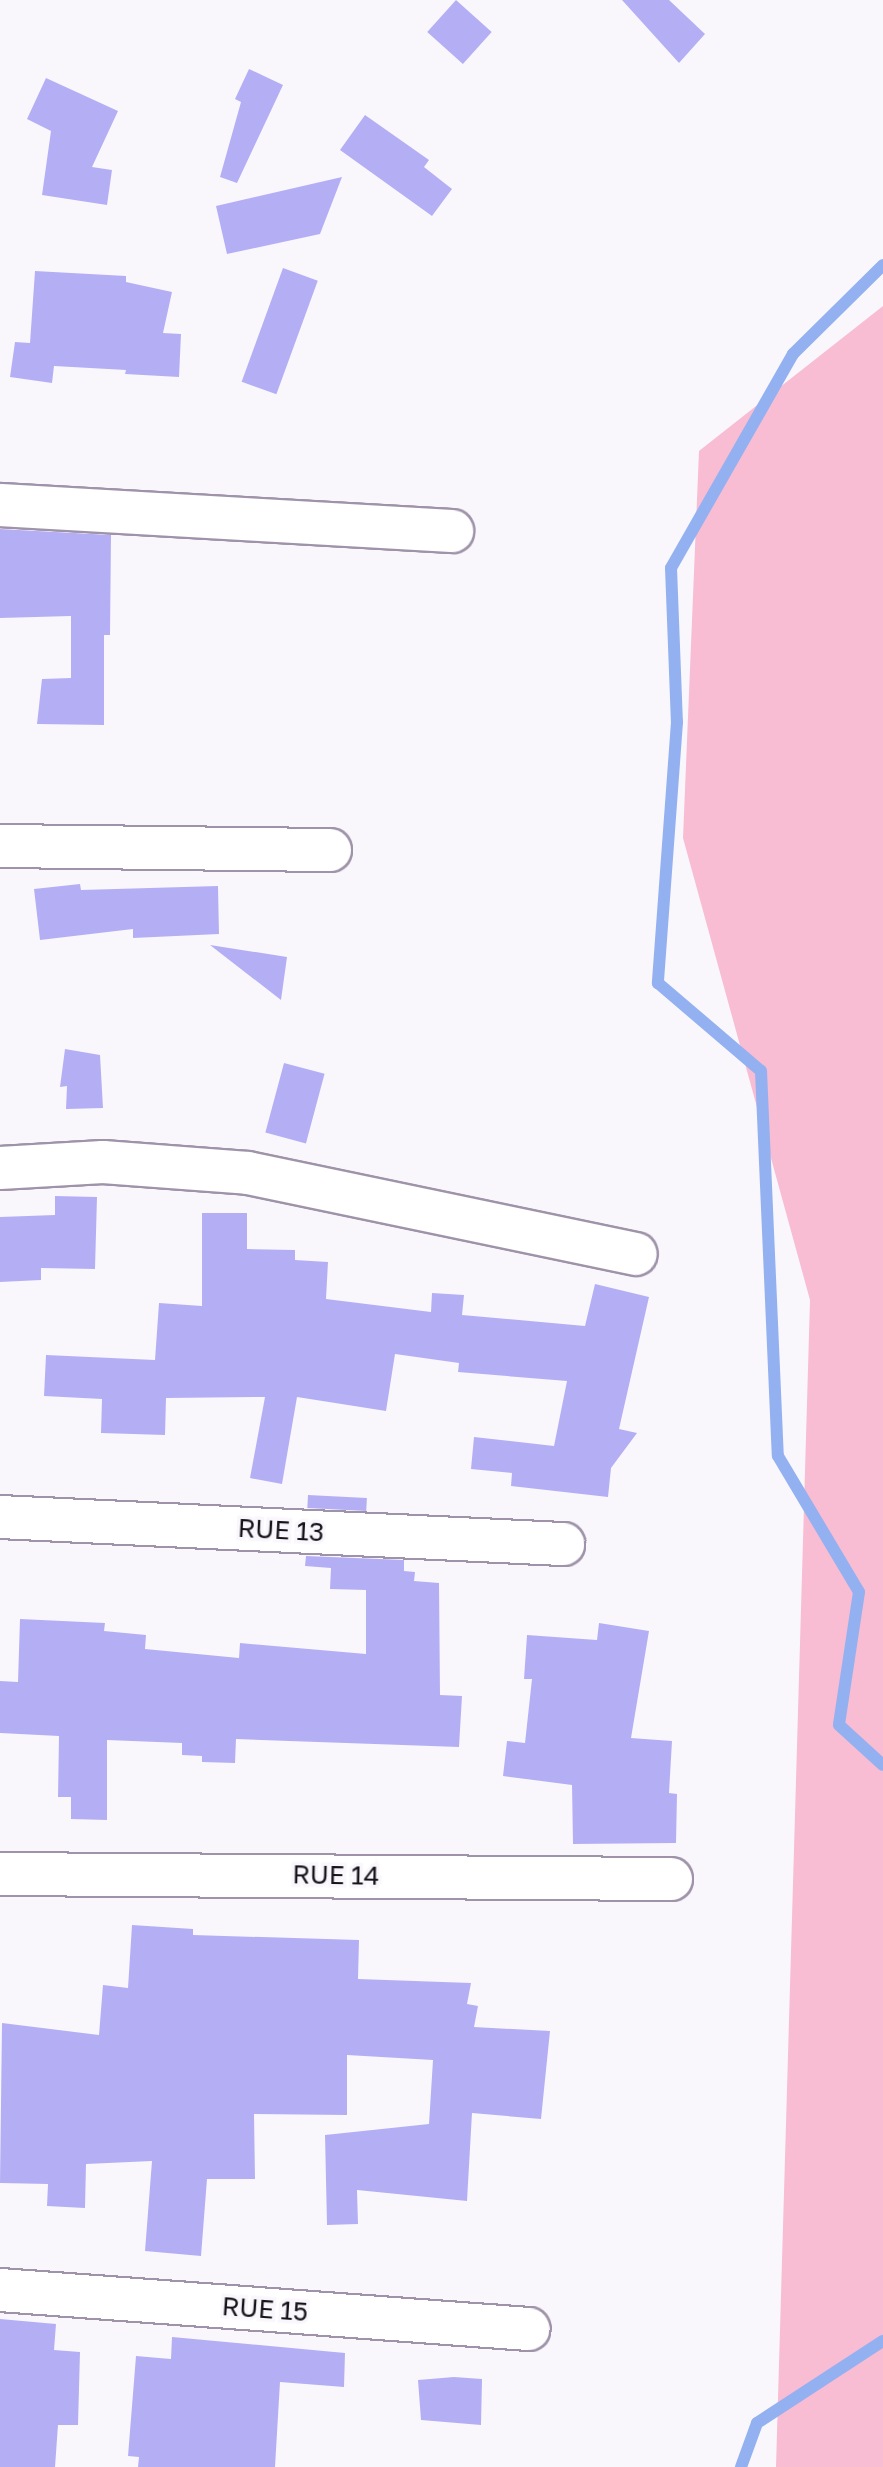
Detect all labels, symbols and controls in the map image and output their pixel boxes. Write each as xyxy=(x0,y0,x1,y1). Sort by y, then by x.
street label: RUE 13 xyxy=(237,1512,325,1548)
street label: RUE 14 xyxy=(292,1859,380,1891)
street label: RUE 15 xyxy=(221,2290,309,2328)

